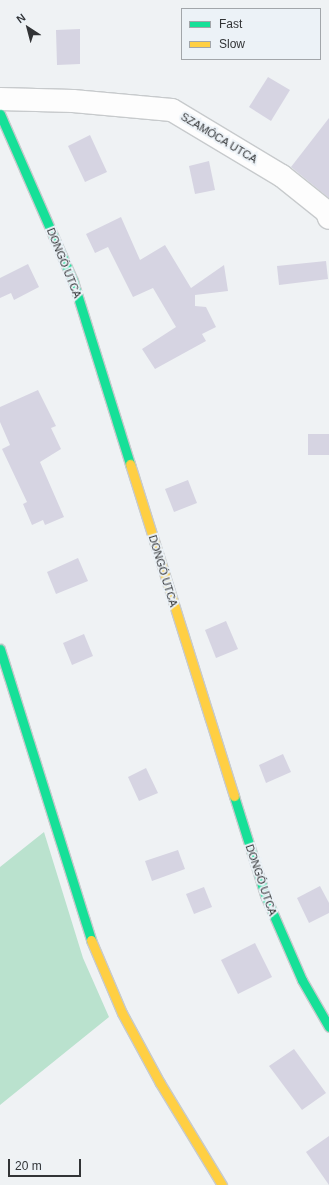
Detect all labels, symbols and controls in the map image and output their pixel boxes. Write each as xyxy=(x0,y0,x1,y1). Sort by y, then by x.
north arrow xyxy=(8,8,48,48)
legend xyxy=(181,8,321,60)
text: N xyxy=(14,11,28,25)
text: Fast xyxy=(219,17,242,31)
text: Slow xyxy=(219,37,245,51)
street label: SZAMÓCA UTCA xyxy=(178,110,260,166)
street label: DONGÓ UTCA xyxy=(44,226,84,300)
street label: DONGÓ UTCA xyxy=(146,533,180,609)
street label: DONGÓ UTCA xyxy=(243,843,279,917)
scale bar xyxy=(10,1151,83,1177)
text: 20 m xyxy=(15,1159,42,1173)

